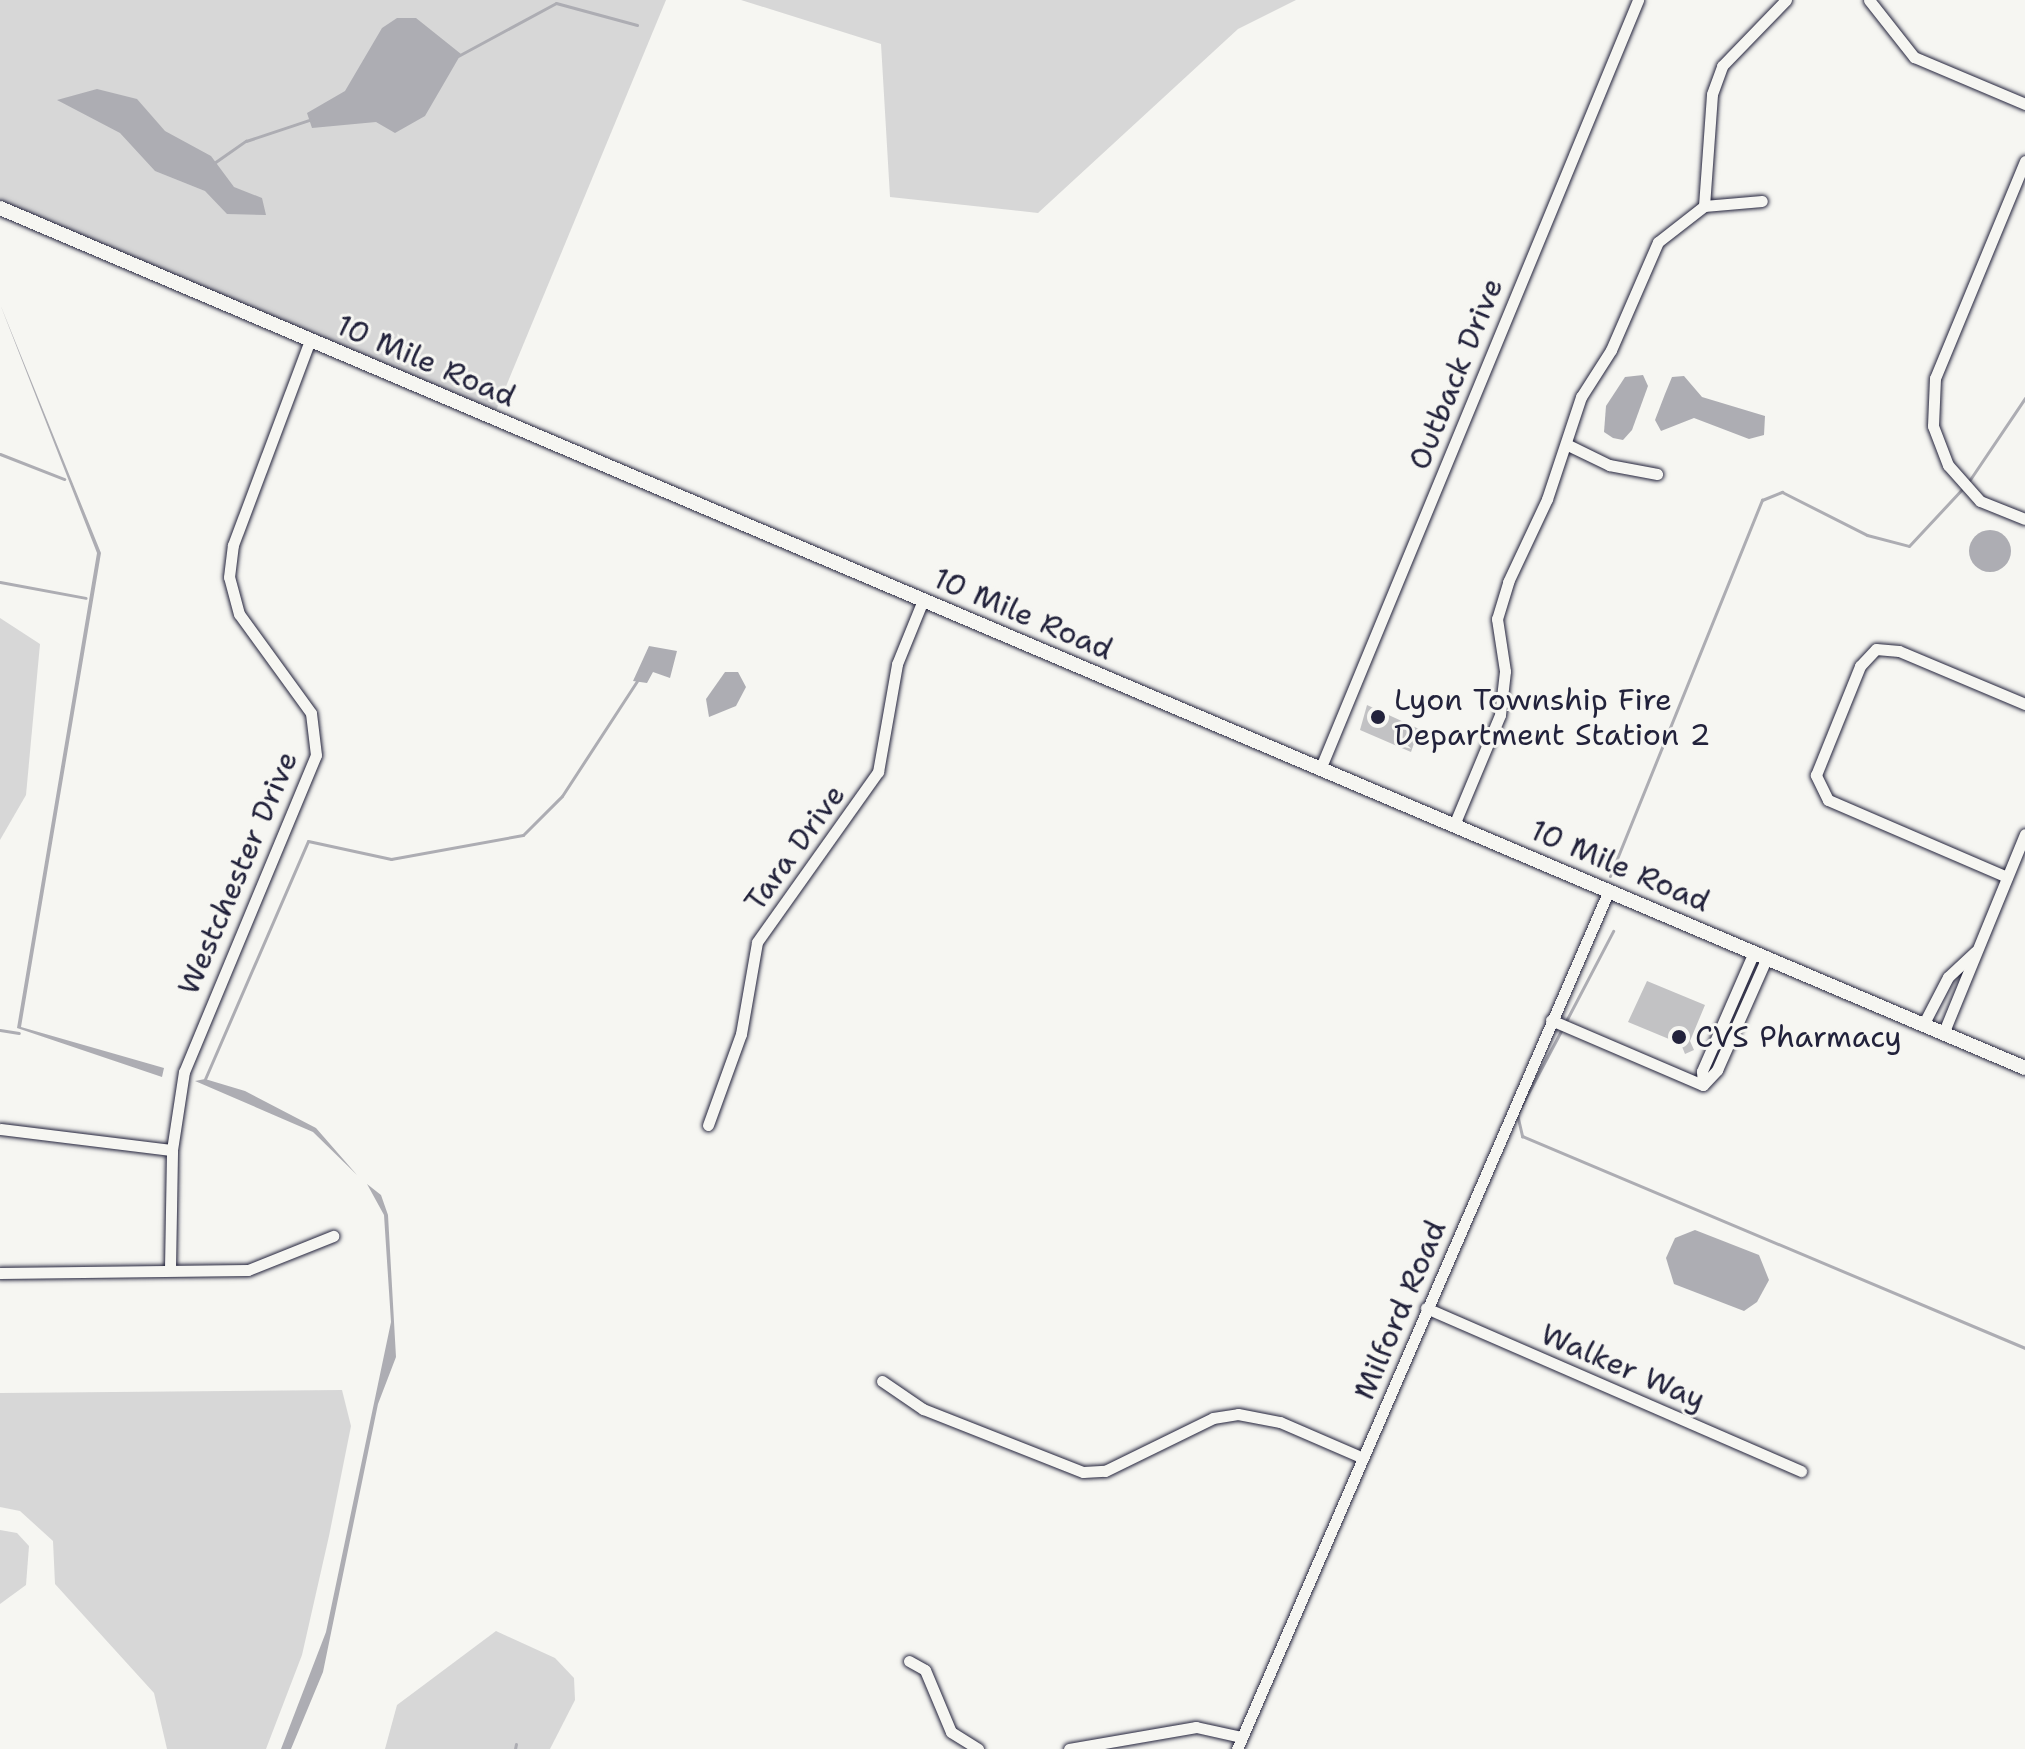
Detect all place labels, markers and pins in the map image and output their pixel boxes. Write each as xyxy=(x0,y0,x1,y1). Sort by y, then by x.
place label: Lyon Township Fire Department Station 2 xyxy=(1394,682,1710,752)
marker: Lyon Township Fire Department Station 2 xyxy=(1369,708,1387,726)
place label: CVS Pharmacy xyxy=(1695,1019,1902,1055)
marker: CVS Pharmacy xyxy=(1670,1028,1688,1046)

